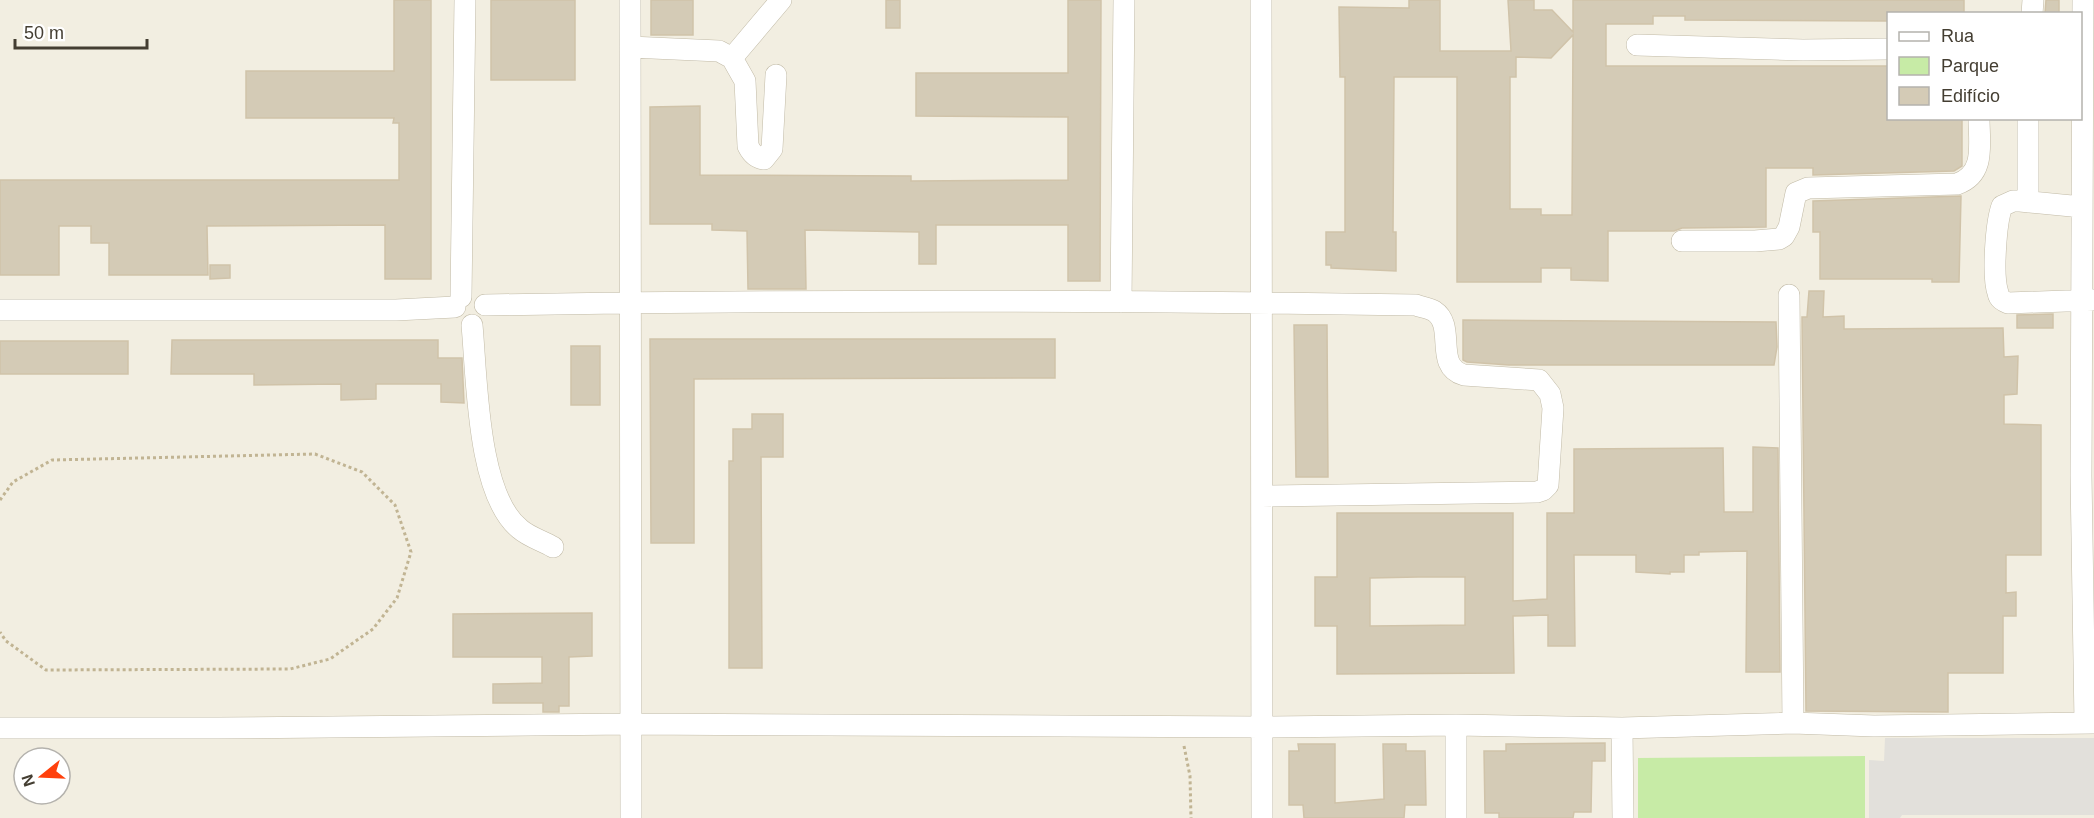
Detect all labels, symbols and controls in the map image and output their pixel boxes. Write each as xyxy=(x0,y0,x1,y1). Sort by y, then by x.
scale bar xyxy=(15,12,147,50)
legend xyxy=(1887,12,2082,120)
text: 50 m xyxy=(24,23,64,43)
text: Rua xyxy=(1941,26,1975,46)
text: Parque xyxy=(1941,56,1999,76)
text: Edifício xyxy=(1941,86,2000,106)
north arrow xyxy=(12,746,72,806)
text: N xyxy=(18,772,38,789)

